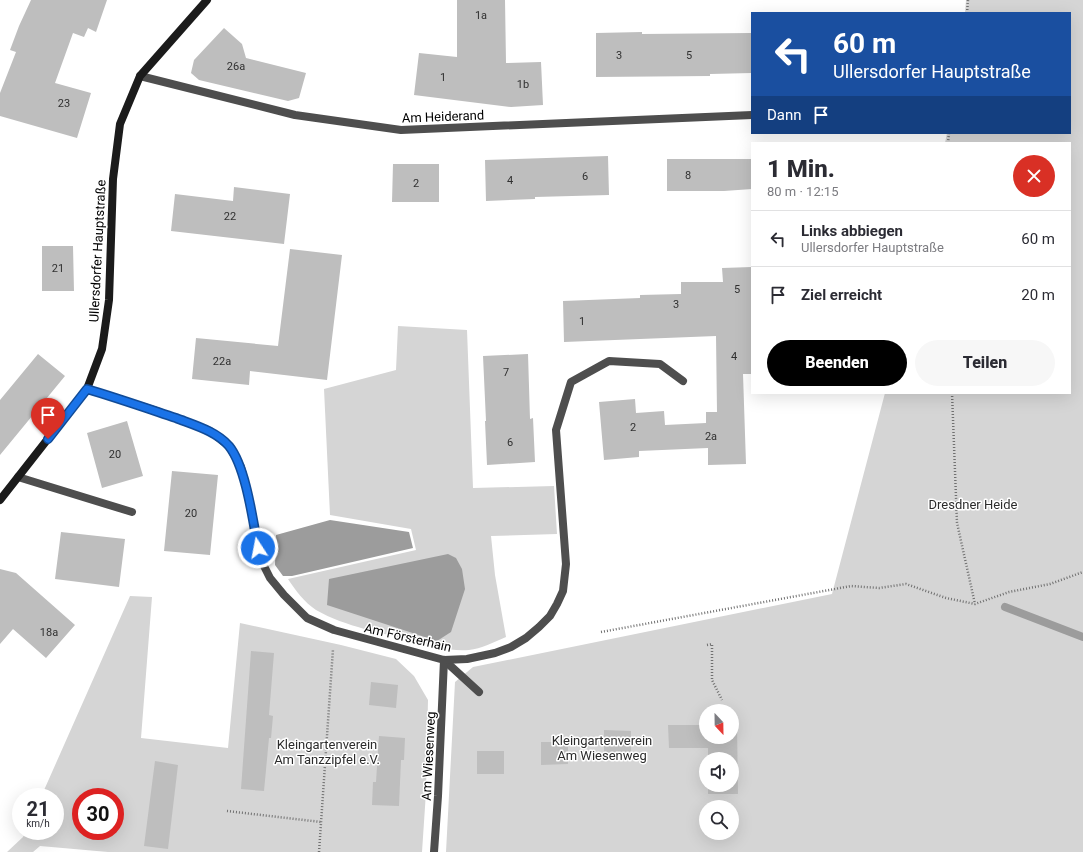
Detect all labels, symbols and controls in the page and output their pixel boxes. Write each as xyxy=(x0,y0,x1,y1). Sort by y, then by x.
house number: 1a xyxy=(475,9,487,22)
text: 60 m xyxy=(833,27,896,60)
icon: left xyxy=(767,28,819,80)
house number: 3 xyxy=(616,49,622,62)
house number: 5 xyxy=(686,49,692,62)
house number: 26a xyxy=(227,60,245,73)
text: Ullersdorfer Hauptstraße xyxy=(833,61,1031,82)
house number: 1 xyxy=(440,71,446,84)
house number: 1b xyxy=(517,78,529,91)
house number: 23 xyxy=(58,97,70,110)
icon: arrive xyxy=(810,104,832,126)
text: Dann xyxy=(767,106,802,124)
street label: Am Heiderand xyxy=(402,108,484,125)
text: 1 Min. xyxy=(767,155,835,183)
button: close xyxy=(1013,155,1055,197)
house number: 8 xyxy=(685,169,691,182)
house number: 6 xyxy=(582,170,588,183)
house number: 4 xyxy=(507,174,513,187)
house number: 2 xyxy=(413,177,419,190)
street label: Ullersdorfer Hauptstraße xyxy=(86,179,109,323)
text: 80 m · 12:15 xyxy=(767,184,838,199)
house number: 22 xyxy=(224,210,236,223)
text: Links abbiegen xyxy=(801,222,903,240)
icon: left xyxy=(767,228,789,250)
text: 60 m xyxy=(1021,230,1055,248)
text: Ullersdorfer Hauptstraße xyxy=(801,240,944,255)
house number: 21 xyxy=(52,262,64,275)
house number: 5 xyxy=(734,283,740,296)
icon: arrive xyxy=(767,284,789,306)
text: Ziel erreicht xyxy=(801,286,882,304)
text: 20 m xyxy=(1021,286,1055,304)
house number: 3 xyxy=(673,298,679,311)
house number: 1 xyxy=(579,315,585,328)
button: Beenden xyxy=(767,340,907,386)
button: Teilen xyxy=(915,340,1055,386)
house number: 4 xyxy=(731,350,737,363)
house number: 22a xyxy=(213,355,231,368)
house number: 7 xyxy=(503,366,509,379)
pin xyxy=(31,398,65,439)
icon: arrive xyxy=(37,404,59,426)
house number: 2 xyxy=(630,421,636,434)
house number: 2a xyxy=(705,430,717,443)
house number: 6 xyxy=(507,436,513,449)
house number: 20 xyxy=(109,448,121,461)
park label: Dresdner Heide xyxy=(928,497,1018,512)
house number: 20 xyxy=(185,507,197,520)
position arrow xyxy=(237,527,279,569)
street label: Am Försterhain xyxy=(363,620,453,655)
house number: 18a xyxy=(40,626,58,639)
north arrow xyxy=(699,704,739,744)
map controls xyxy=(699,704,739,840)
street label: Am Wiesenweg xyxy=(419,711,438,801)
park label: Kleingartenverein Am Wiesenweg xyxy=(552,733,652,763)
park label: Kleingartenverein Am Tanzzipfel e.V. xyxy=(274,737,380,767)
button: sound xyxy=(699,752,739,792)
speed limit sign: 30 xyxy=(72,788,124,840)
text: 21 xyxy=(27,797,49,821)
button: search xyxy=(699,800,739,840)
text: km/h xyxy=(26,818,50,829)

